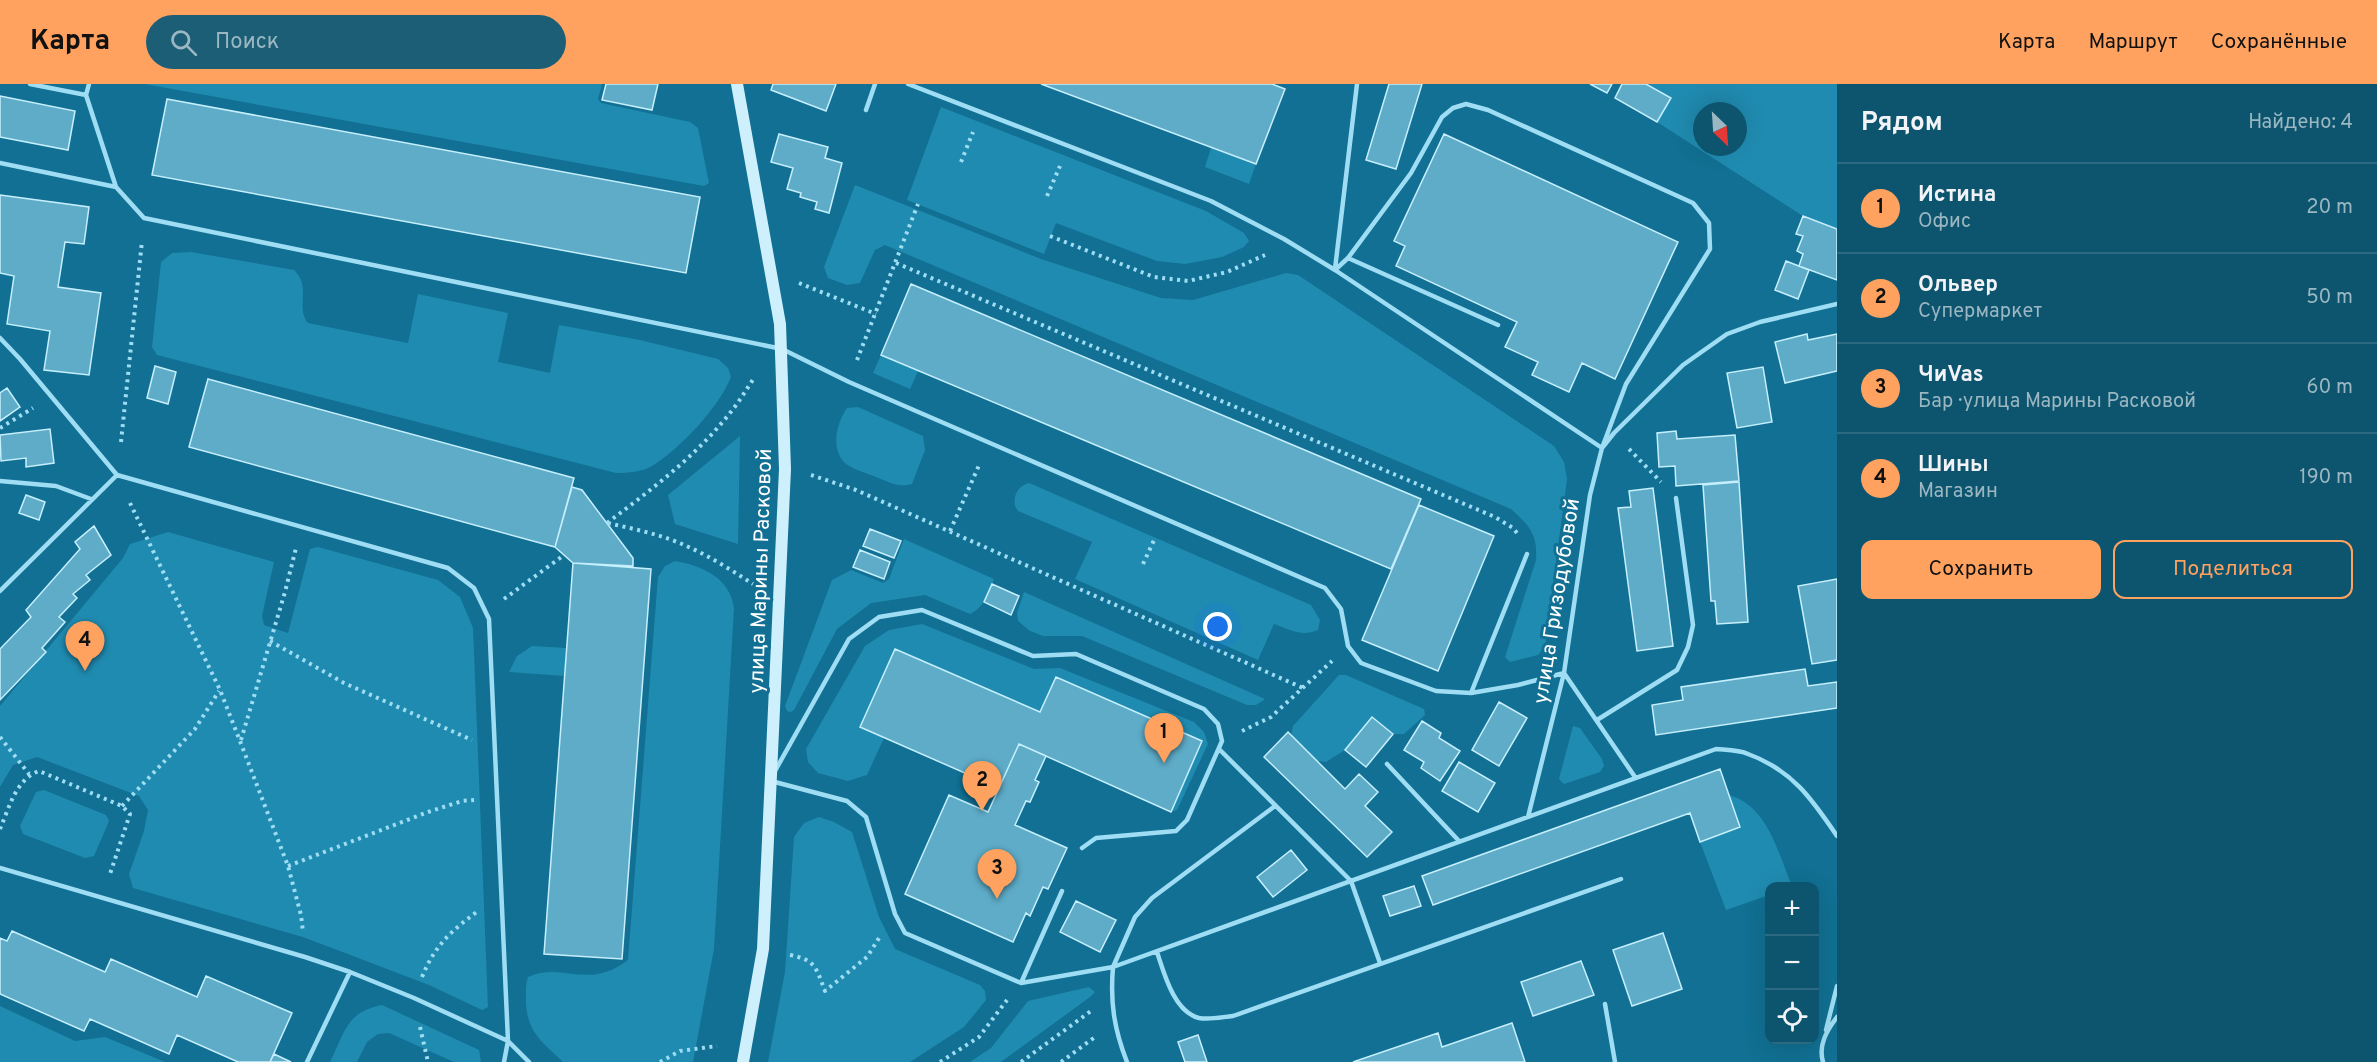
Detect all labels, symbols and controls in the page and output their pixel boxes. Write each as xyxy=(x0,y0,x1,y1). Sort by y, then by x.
search box xyxy=(146,15,566,69)
text: Карта xyxy=(30,24,110,60)
icon: search xyxy=(167,26,200,59)
text: Поиск xyxy=(215,29,279,56)
text: Карта xyxy=(1998,29,2055,56)
text: Маршрут xyxy=(2088,29,2178,56)
text: Сохранённые xyxy=(2211,29,2347,56)
north arrow xyxy=(1693,102,1747,156)
text: Рядом xyxy=(1861,107,1943,140)
text: Найдено: 4 xyxy=(2248,110,2353,136)
text: Истина xyxy=(1918,182,1996,209)
text: 1 xyxy=(1877,195,1885,221)
text: 20 m xyxy=(2306,195,2353,221)
text: Офис xyxy=(1918,209,1971,235)
text: Ольвер xyxy=(1918,272,1998,299)
text: 2 xyxy=(1874,285,1887,311)
text: 50 m xyxy=(2306,285,2353,311)
text: Супермаркет xyxy=(1918,299,2042,325)
text: ЧиVas xyxy=(1918,362,1984,389)
text: 3 xyxy=(1875,375,1887,401)
text: 60 m xyxy=(2307,375,2353,401)
text: Бар · улица Марины Расковой xyxy=(1918,389,2196,415)
street label: улица Марины Расковой xyxy=(744,448,779,694)
text: Шины xyxy=(1918,452,1989,479)
text: 4 xyxy=(1874,465,1887,491)
text: 190 m xyxy=(2299,465,2353,491)
text: Магазин xyxy=(1918,479,1998,505)
street label: улица Гризодубовой xyxy=(1528,497,1587,706)
button: Сохранить xyxy=(1861,540,2101,599)
button: Поделиться xyxy=(2113,540,2353,599)
your location xyxy=(1203,612,1232,641)
pin: 4 xyxy=(66,622,104,671)
pin: 1 xyxy=(1144,714,1184,763)
pin: 2 xyxy=(962,762,1002,811)
pin: 3 xyxy=(978,850,1016,899)
map controls xyxy=(1765,882,1819,1044)
button: + xyxy=(1765,882,1819,936)
button: − xyxy=(1765,936,1819,990)
button: locate xyxy=(1765,990,1819,1044)

